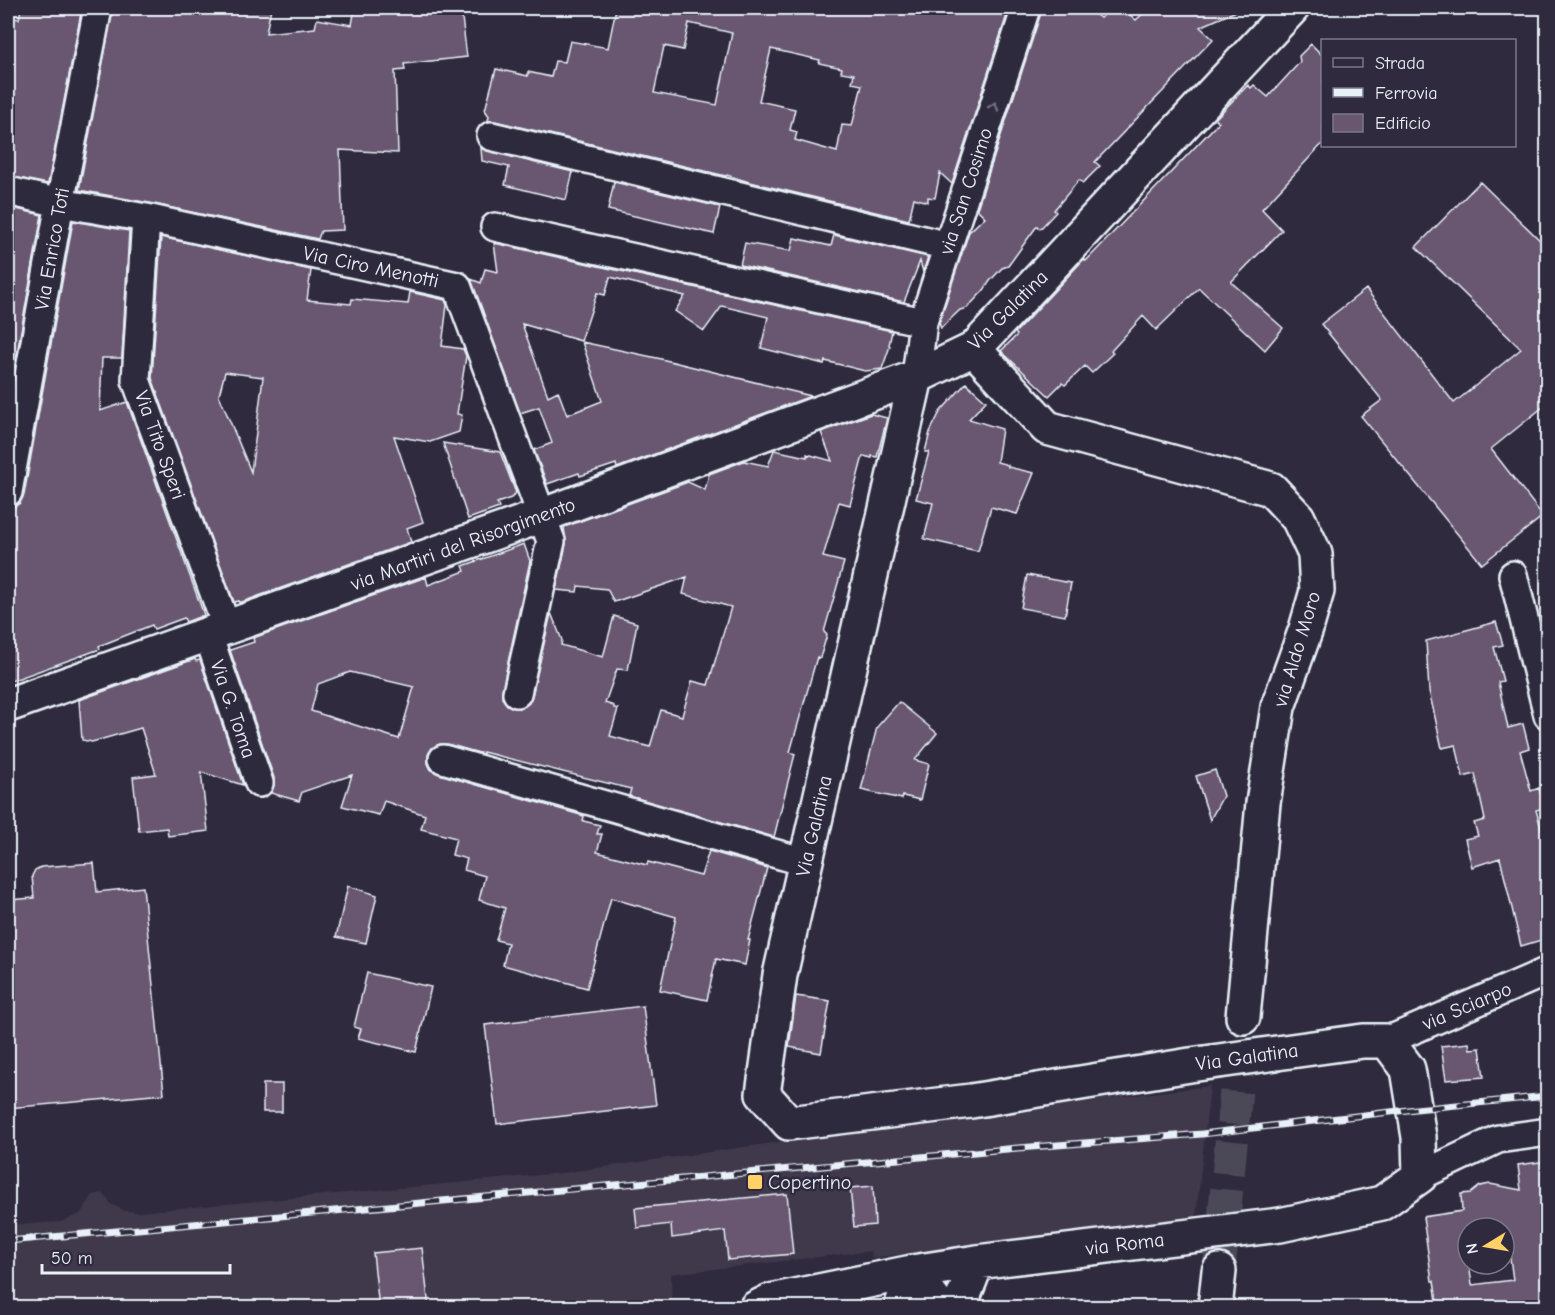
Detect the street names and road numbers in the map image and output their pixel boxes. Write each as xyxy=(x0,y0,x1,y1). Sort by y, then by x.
street label: via San Cosimo xyxy=(934,125,997,258)
street label: Via Enrico Toti xyxy=(30,186,74,312)
street label: Via Ciro Menotti xyxy=(301,241,441,293)
street label: Via Galatina xyxy=(963,265,1053,355)
street label: Via Tito Speri xyxy=(130,388,190,502)
street label: via Martiri del Risorgimento xyxy=(347,493,578,596)
street label: via Aldo Moro xyxy=(1268,589,1325,710)
street label: Via G. Toma xyxy=(205,657,261,761)
street label: Via Galatina xyxy=(791,773,837,879)
street label: via Sciarpo xyxy=(1418,977,1515,1035)
street label: Via Galatina xyxy=(1194,1038,1300,1076)
street label: via Roma xyxy=(1083,1228,1166,1260)

